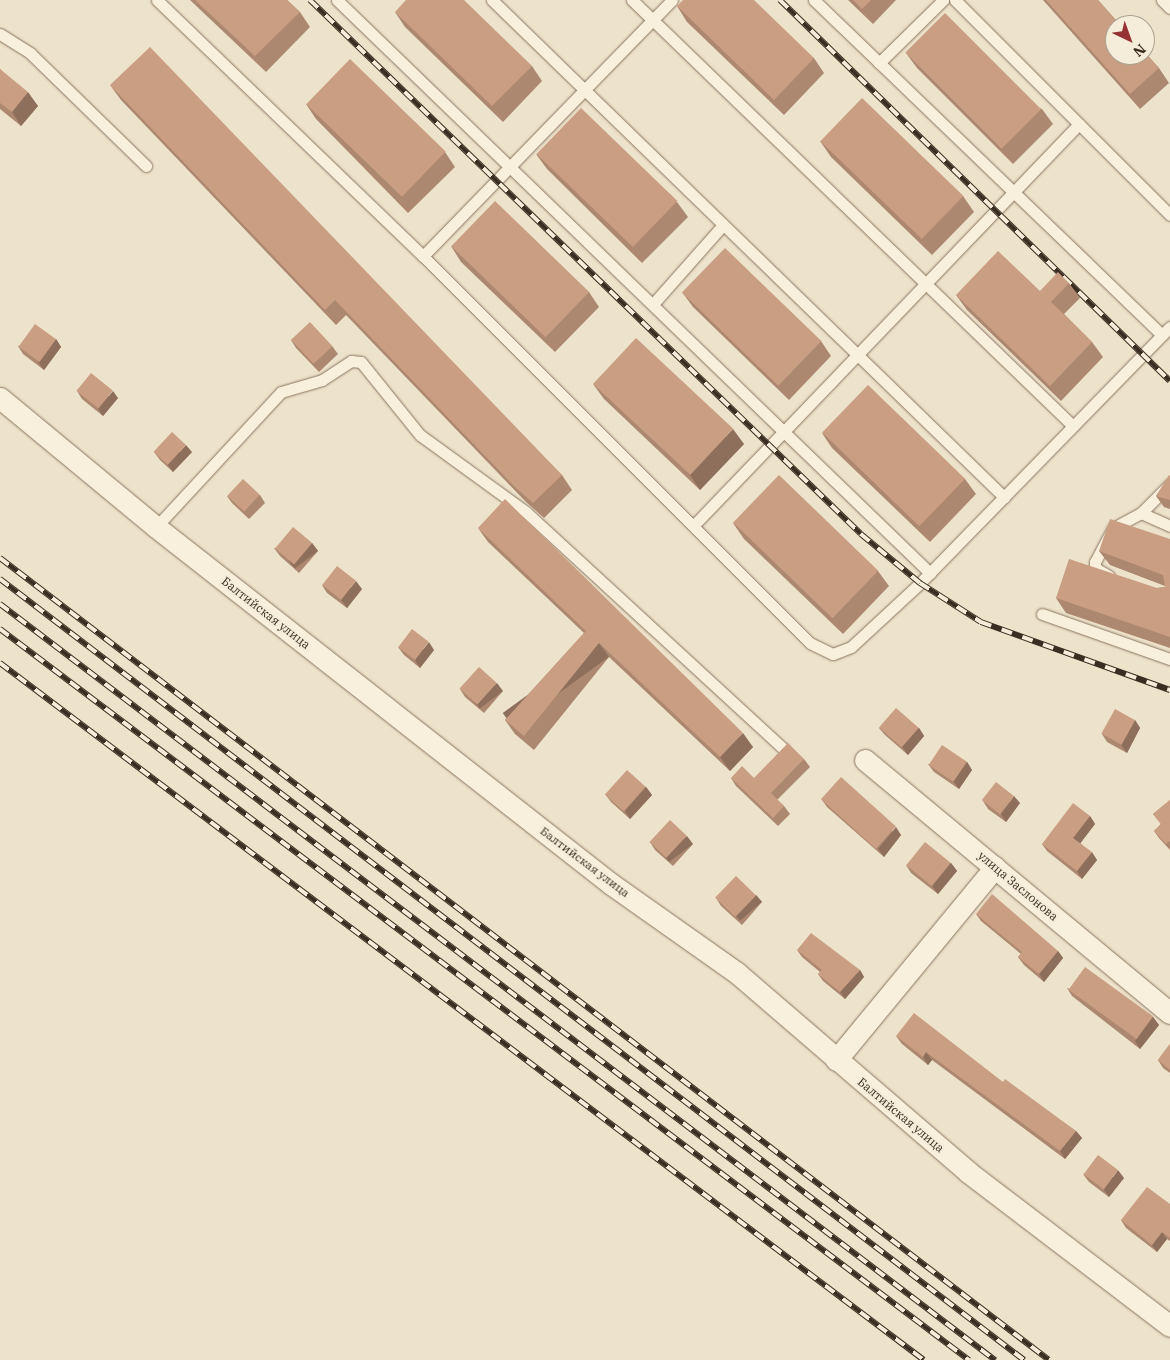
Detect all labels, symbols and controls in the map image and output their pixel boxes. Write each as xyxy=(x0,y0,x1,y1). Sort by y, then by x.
north arrow xyxy=(1105,15,1155,65)
text: N xyxy=(1129,40,1150,61)
street label: Балтийская улица xyxy=(219,574,313,652)
street label: Балтийская улица xyxy=(537,824,633,900)
street label: улица Заслонова xyxy=(975,848,1061,924)
street label: Балтийская улица xyxy=(855,1075,947,1155)

